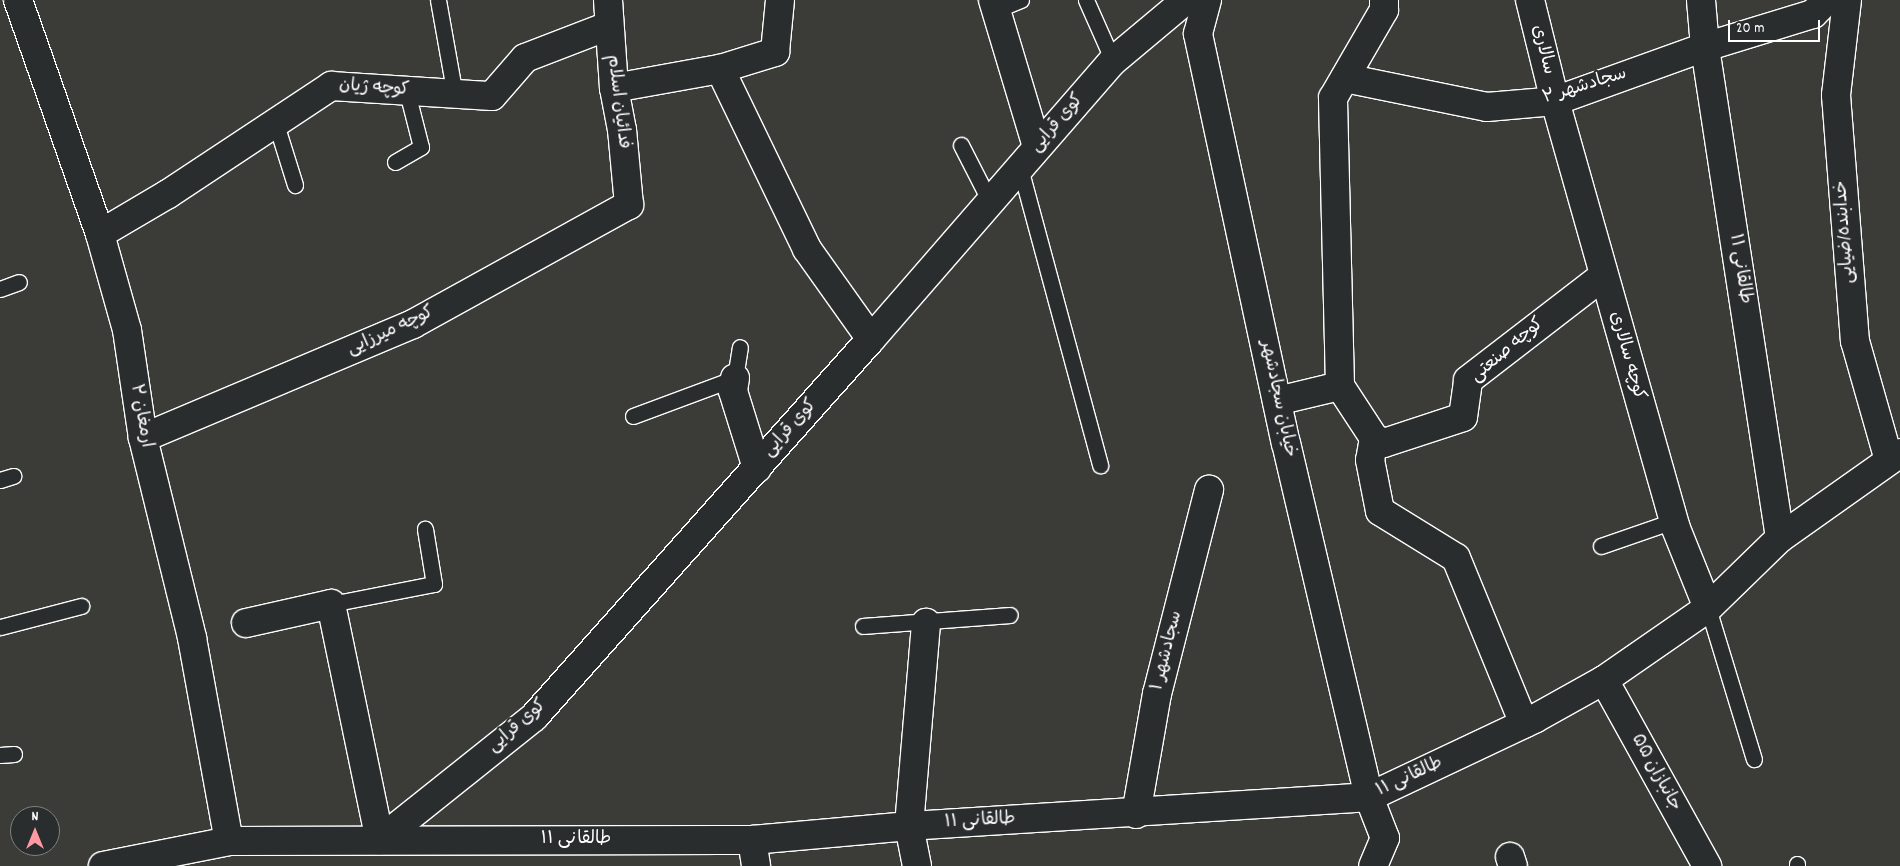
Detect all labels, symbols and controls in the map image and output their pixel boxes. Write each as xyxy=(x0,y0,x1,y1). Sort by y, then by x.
scale bar xyxy=(1730,10,1822,42)
text: 20 m xyxy=(1736,18,1764,40)
street label: سالاری xyxy=(1525,23,1559,77)
street label: فدائیان اسلام xyxy=(601,54,633,150)
street label: سجادشهر ۲ xyxy=(1540,64,1630,110)
street label: کوچه ژیان xyxy=(338,76,410,102)
street label: کوی قرایی xyxy=(1027,90,1089,158)
street label: خدابنده/ضیایی xyxy=(1832,180,1860,284)
street label: طالقانی ۱۱ xyxy=(1723,232,1755,306)
street label: کوچه میرزایی xyxy=(344,303,438,361)
street label: کوچه سالاری xyxy=(1603,309,1649,403)
street label: کوچه صنعتی xyxy=(1467,314,1549,388)
street label: خیابان سجادشهر xyxy=(1254,338,1300,460)
street label: ارمغان ۲ xyxy=(124,382,156,450)
street label: کوی قرایی xyxy=(759,395,823,463)
street label: سجادشهر ۱ xyxy=(1148,609,1188,693)
street label: کوی قرایی xyxy=(484,696,552,758)
street label: جانبازان ۵۵ xyxy=(1625,731,1685,815)
street label: طالقانی ۱۱ xyxy=(1373,753,1447,803)
north arrow xyxy=(10,806,60,856)
text: N xyxy=(32,807,38,827)
street label: طالقانی ۱۱ xyxy=(944,809,1016,835)
street label: طالقانی ۱۱ xyxy=(541,829,611,851)

